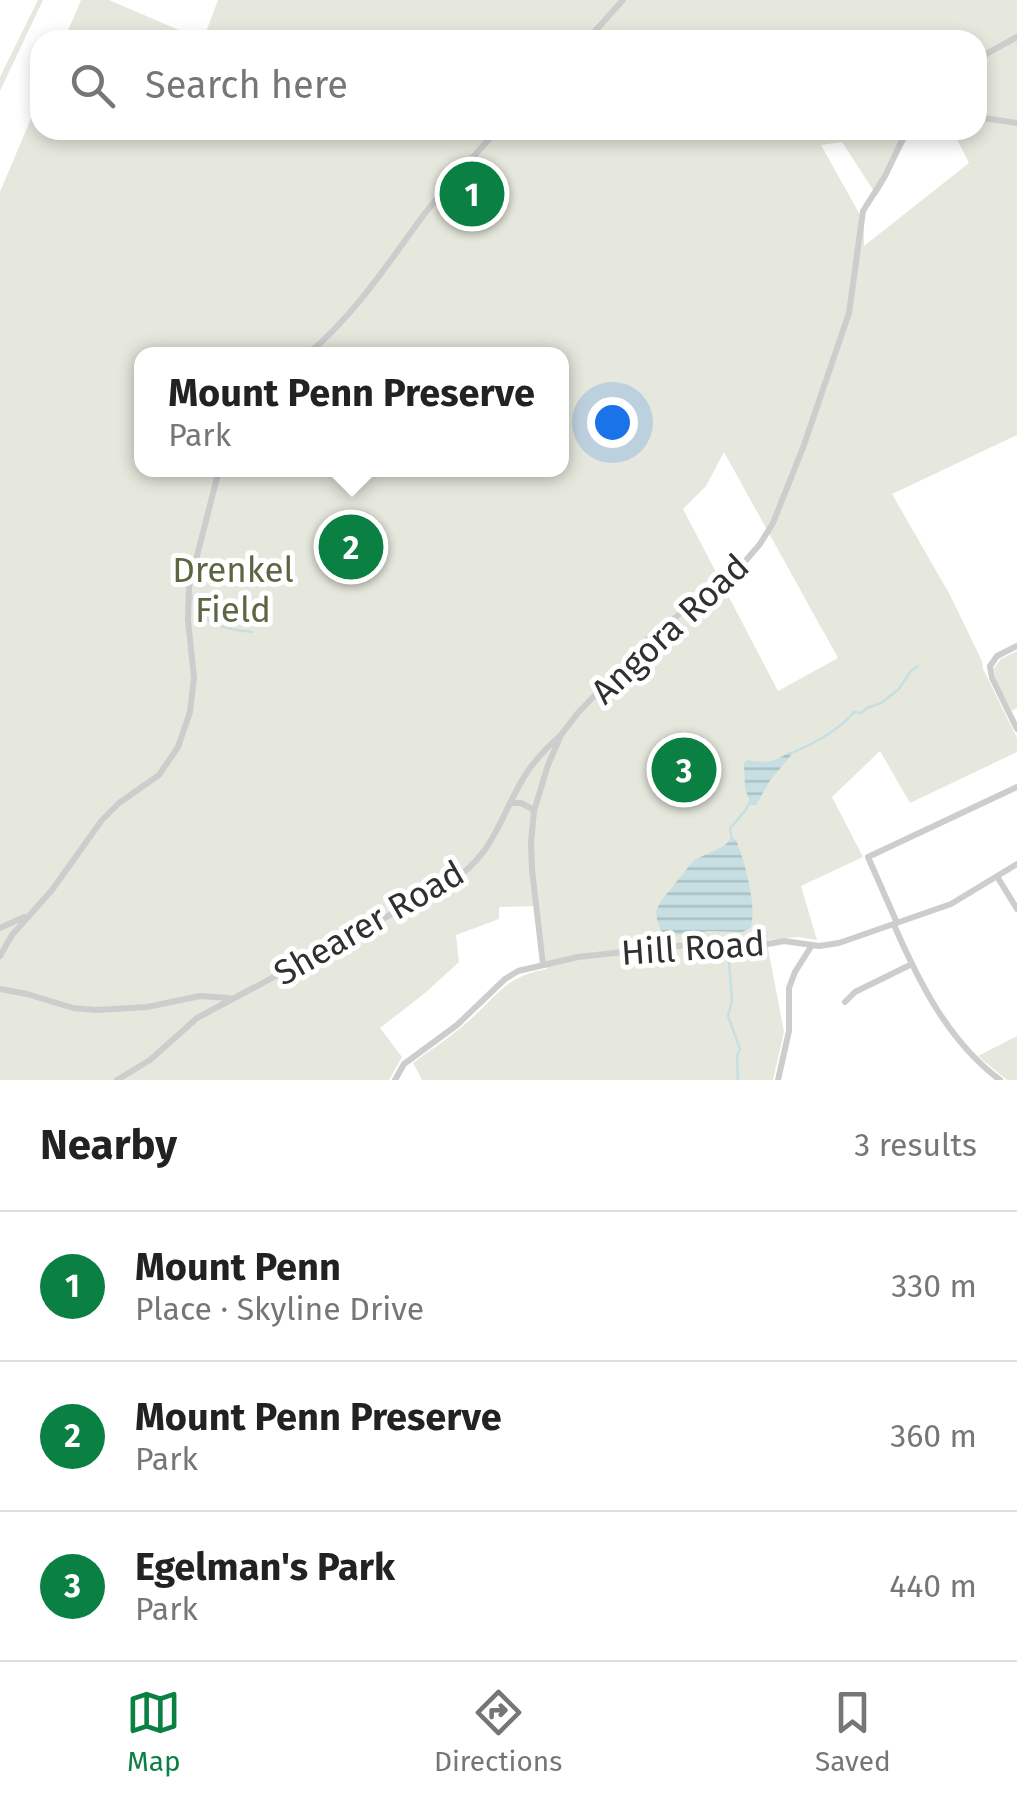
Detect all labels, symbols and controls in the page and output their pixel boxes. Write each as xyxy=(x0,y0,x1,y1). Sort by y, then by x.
search box xyxy=(30,30,987,140)
icon: search xyxy=(65,58,120,113)
text: Search here xyxy=(145,62,348,108)
pin: 1 xyxy=(440,156,504,232)
popup xyxy=(134,347,569,477)
text: Mount Penn Preserve xyxy=(168,370,535,416)
your location xyxy=(587,397,638,448)
text: Park xyxy=(168,416,231,454)
pin: 2 xyxy=(318,510,384,584)
street label: Angora Road xyxy=(583,545,757,713)
park label: Drenkel Field xyxy=(172,549,294,631)
pin: 3 xyxy=(652,732,716,808)
street label: Shearer Road xyxy=(267,852,471,994)
street label: Hill Road xyxy=(620,922,766,974)
text: Nearby xyxy=(40,1120,177,1170)
text: 3 results xyxy=(854,1126,977,1164)
text: Mount Penn xyxy=(135,1244,341,1290)
text: 1 xyxy=(65,1267,80,1305)
text: 330 m xyxy=(891,1267,977,1305)
text: Place · Skyline Drive xyxy=(135,1290,424,1328)
text: Mount Penn Preserve xyxy=(135,1394,502,1440)
text: 2 xyxy=(64,1417,81,1455)
text: 360 m xyxy=(890,1417,977,1455)
text: Park xyxy=(135,1440,198,1478)
text: Egelman's Park xyxy=(135,1544,395,1590)
text: 3 xyxy=(64,1567,81,1605)
text: 440 m xyxy=(889,1567,977,1605)
text: Park xyxy=(135,1590,198,1628)
tab: Map xyxy=(126,1685,181,1778)
tab: Directions xyxy=(434,1685,562,1778)
tab: Saved xyxy=(815,1685,891,1778)

